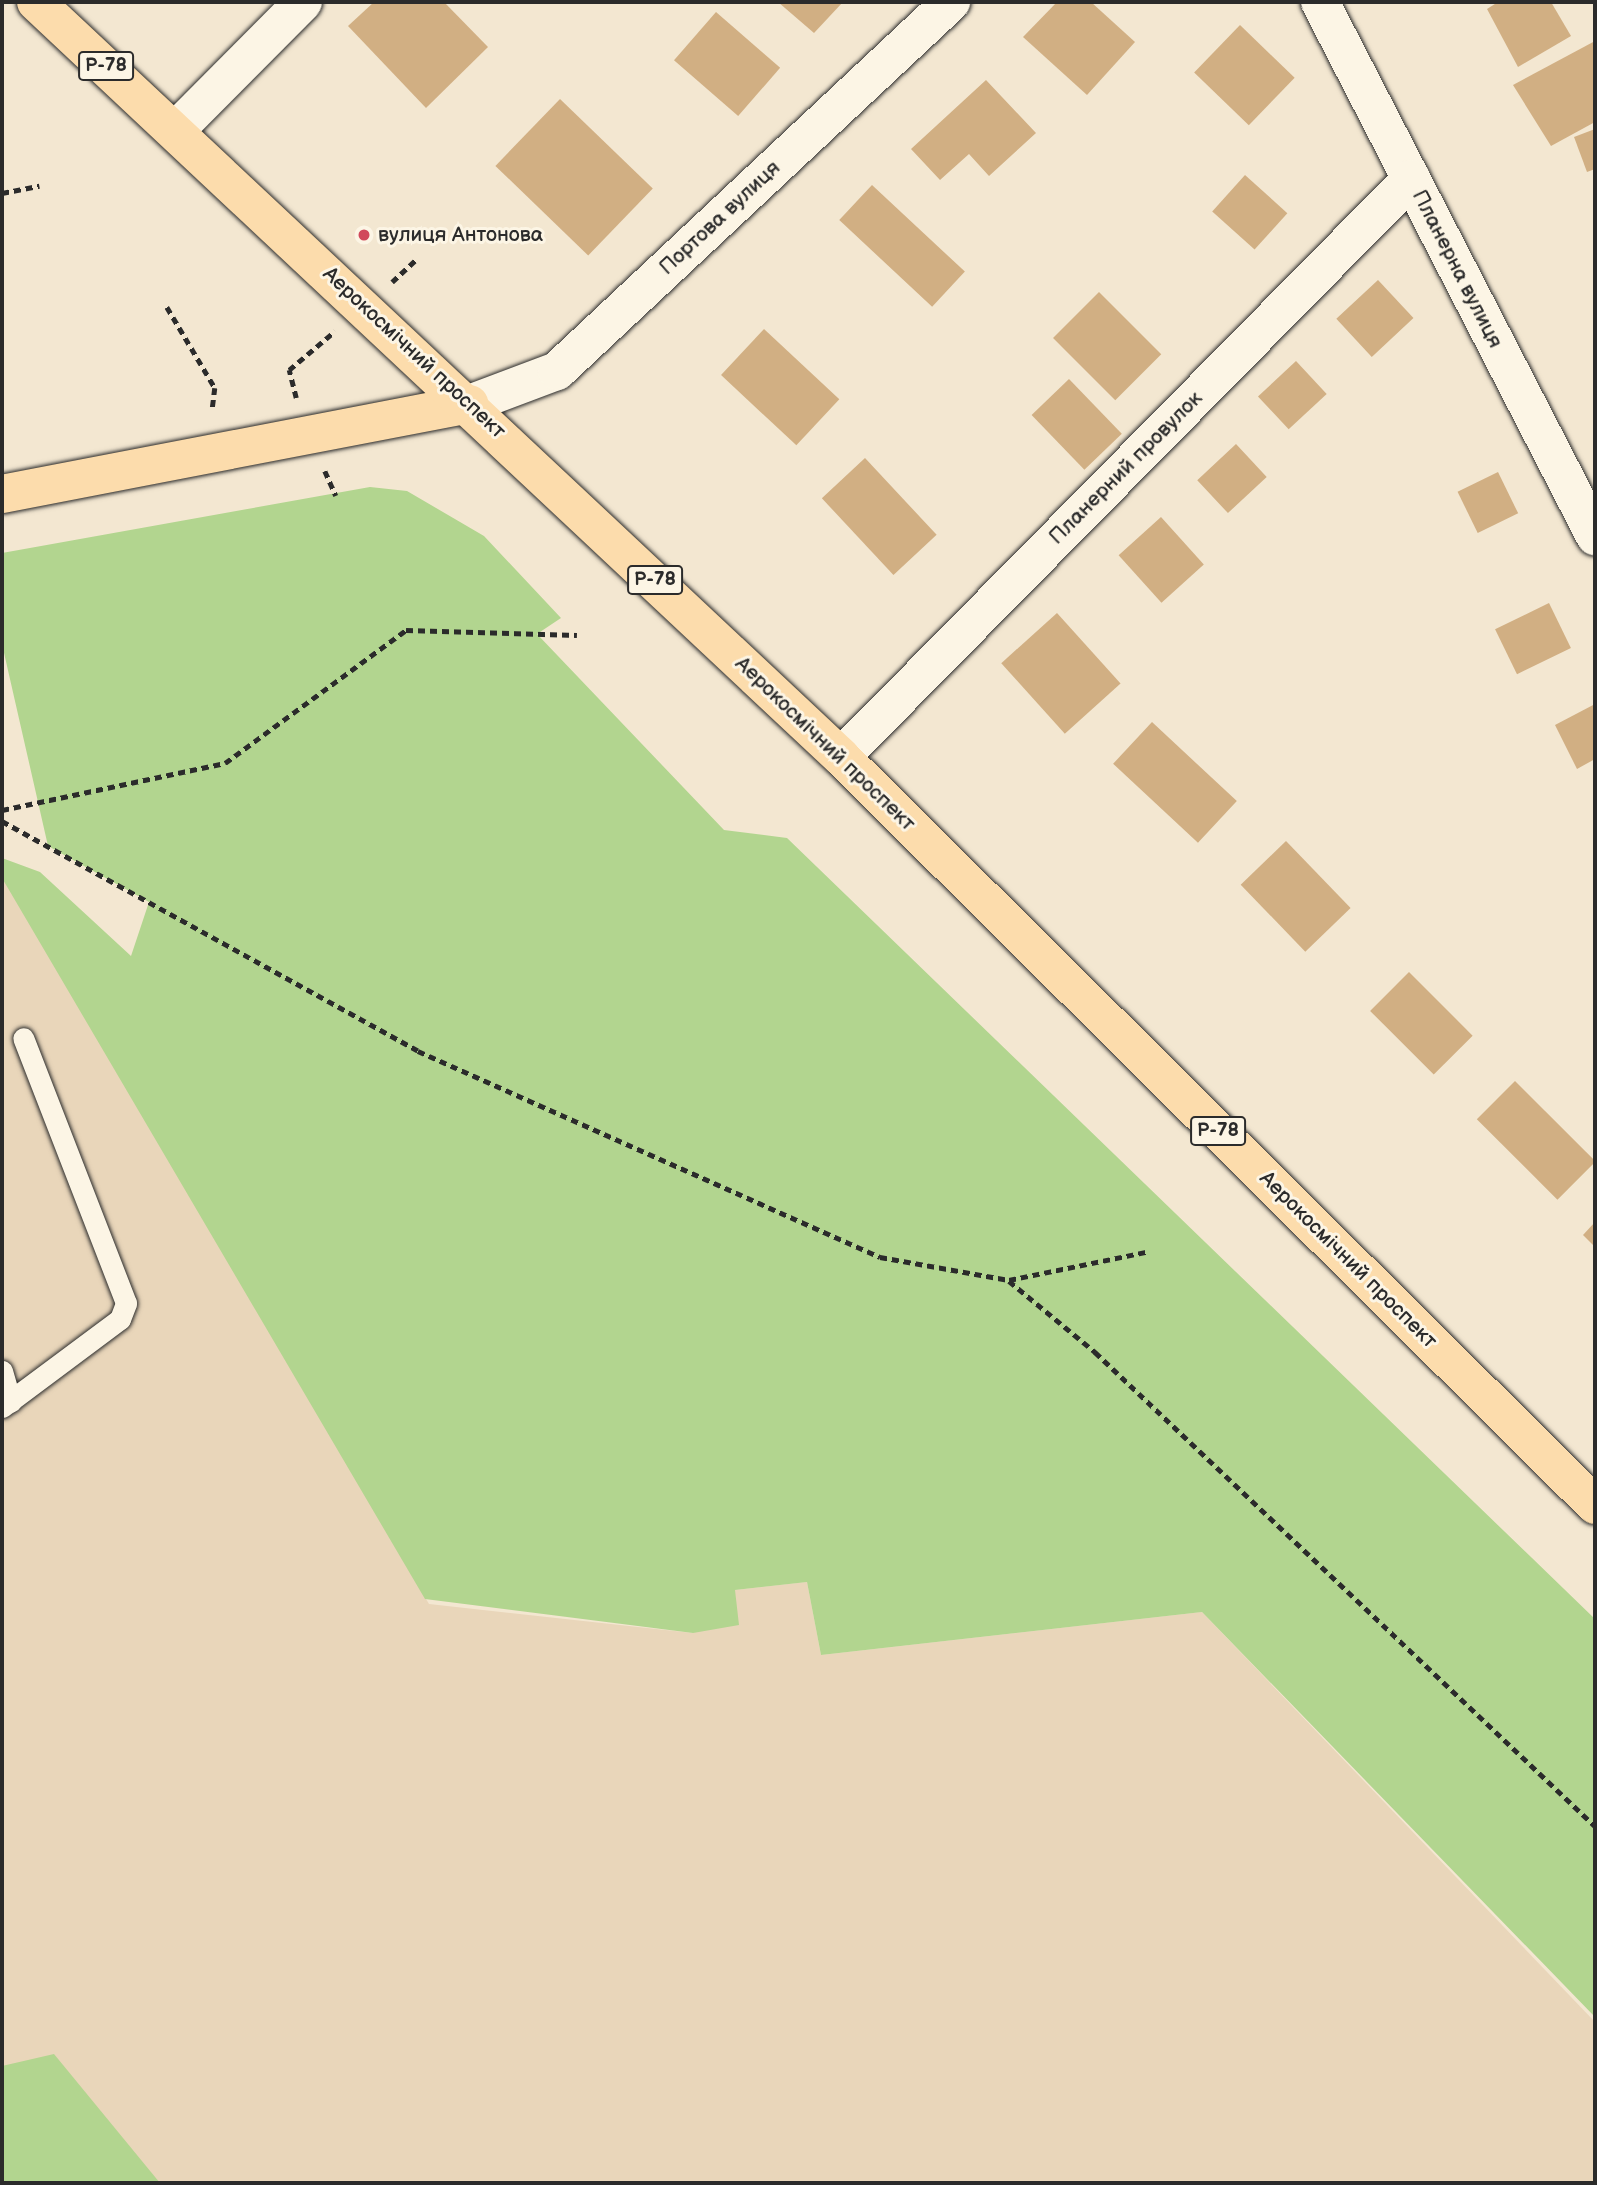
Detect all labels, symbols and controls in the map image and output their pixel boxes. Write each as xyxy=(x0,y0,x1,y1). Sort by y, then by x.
road number: Р-78 xyxy=(78,50,134,82)
street label: Портова вулиця xyxy=(654,156,786,280)
street label: Планерна вулиця xyxy=(1406,186,1508,352)
place label: вулиця Антонова xyxy=(378,222,543,248)
marker: вулиця Антонова xyxy=(356,227,372,243)
street label: Аерокосмічний проспект xyxy=(317,262,511,444)
street label: Планерний провулок xyxy=(1044,386,1208,550)
road number: Р-78 xyxy=(627,565,683,596)
street label: Аерокосмічний проспект xyxy=(730,651,920,837)
road number: Р-78 xyxy=(1190,1116,1246,1147)
street label: Аерокосмічний проспект xyxy=(1254,1166,1442,1354)

